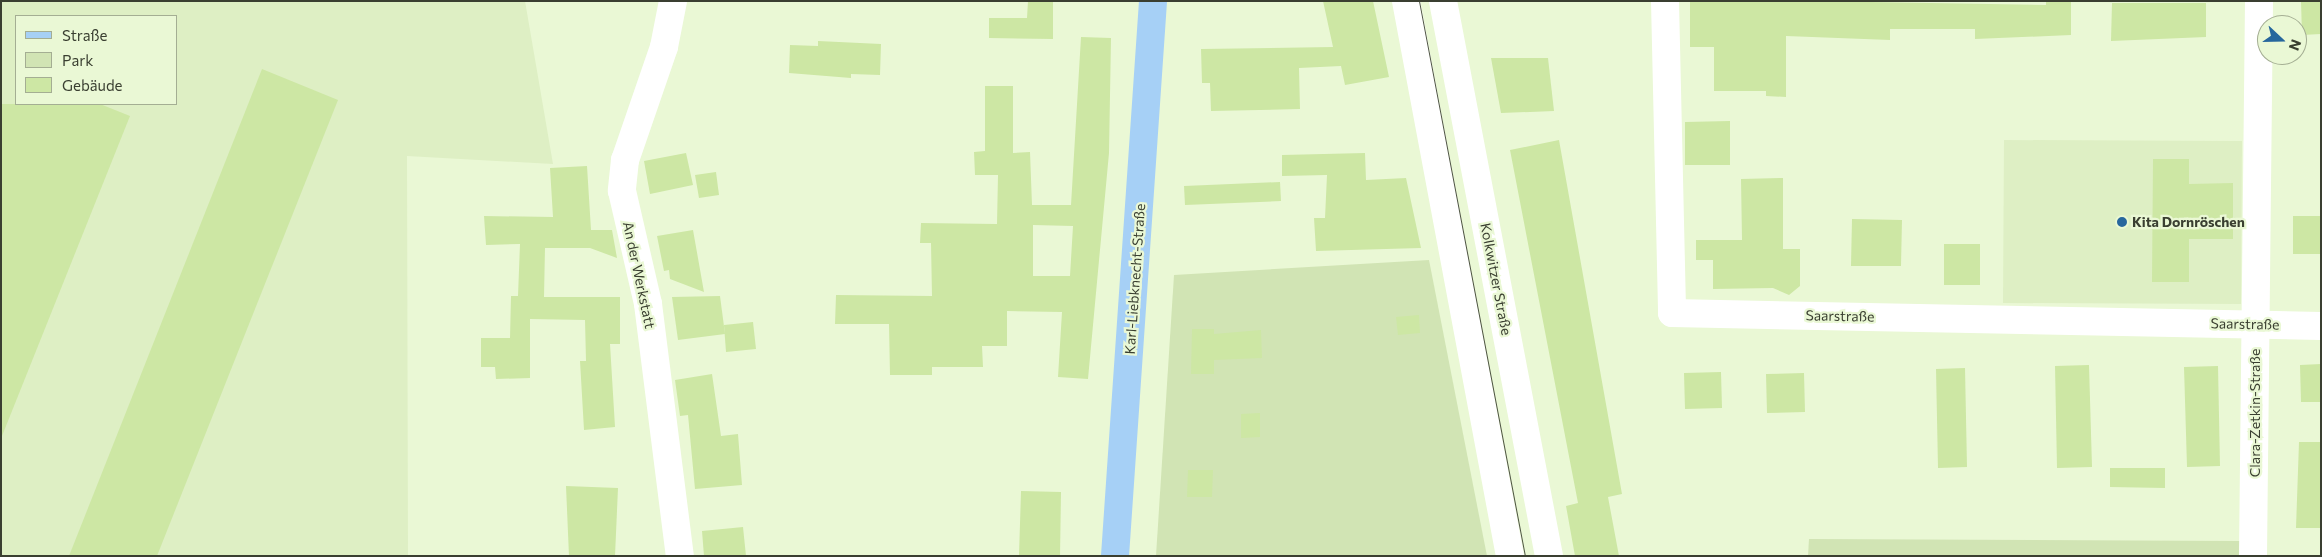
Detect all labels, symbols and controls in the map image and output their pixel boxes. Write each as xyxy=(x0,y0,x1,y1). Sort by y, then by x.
legend xyxy=(15,15,178,105)
north arrow xyxy=(2257,15,2307,65)
text: Straße xyxy=(62,26,108,44)
text: N xyxy=(2286,37,2305,53)
text: Park xyxy=(62,51,93,69)
text: Gebäude xyxy=(62,76,123,94)
street label: Karl-Liebknecht-Straße xyxy=(1121,203,1149,355)
place label: Kita Dornröschen xyxy=(2132,214,2245,230)
marker: Kita Dornröschen xyxy=(2116,216,2128,228)
street label: An der Werkstatt xyxy=(619,220,659,330)
street label: Kolkwitzer Straße xyxy=(1477,221,1515,337)
street label: Saarstraße xyxy=(1805,307,1875,325)
street label: Saarstraße xyxy=(2210,315,2280,333)
street label: Clara-Zetkin-Straße xyxy=(2247,349,2263,477)

